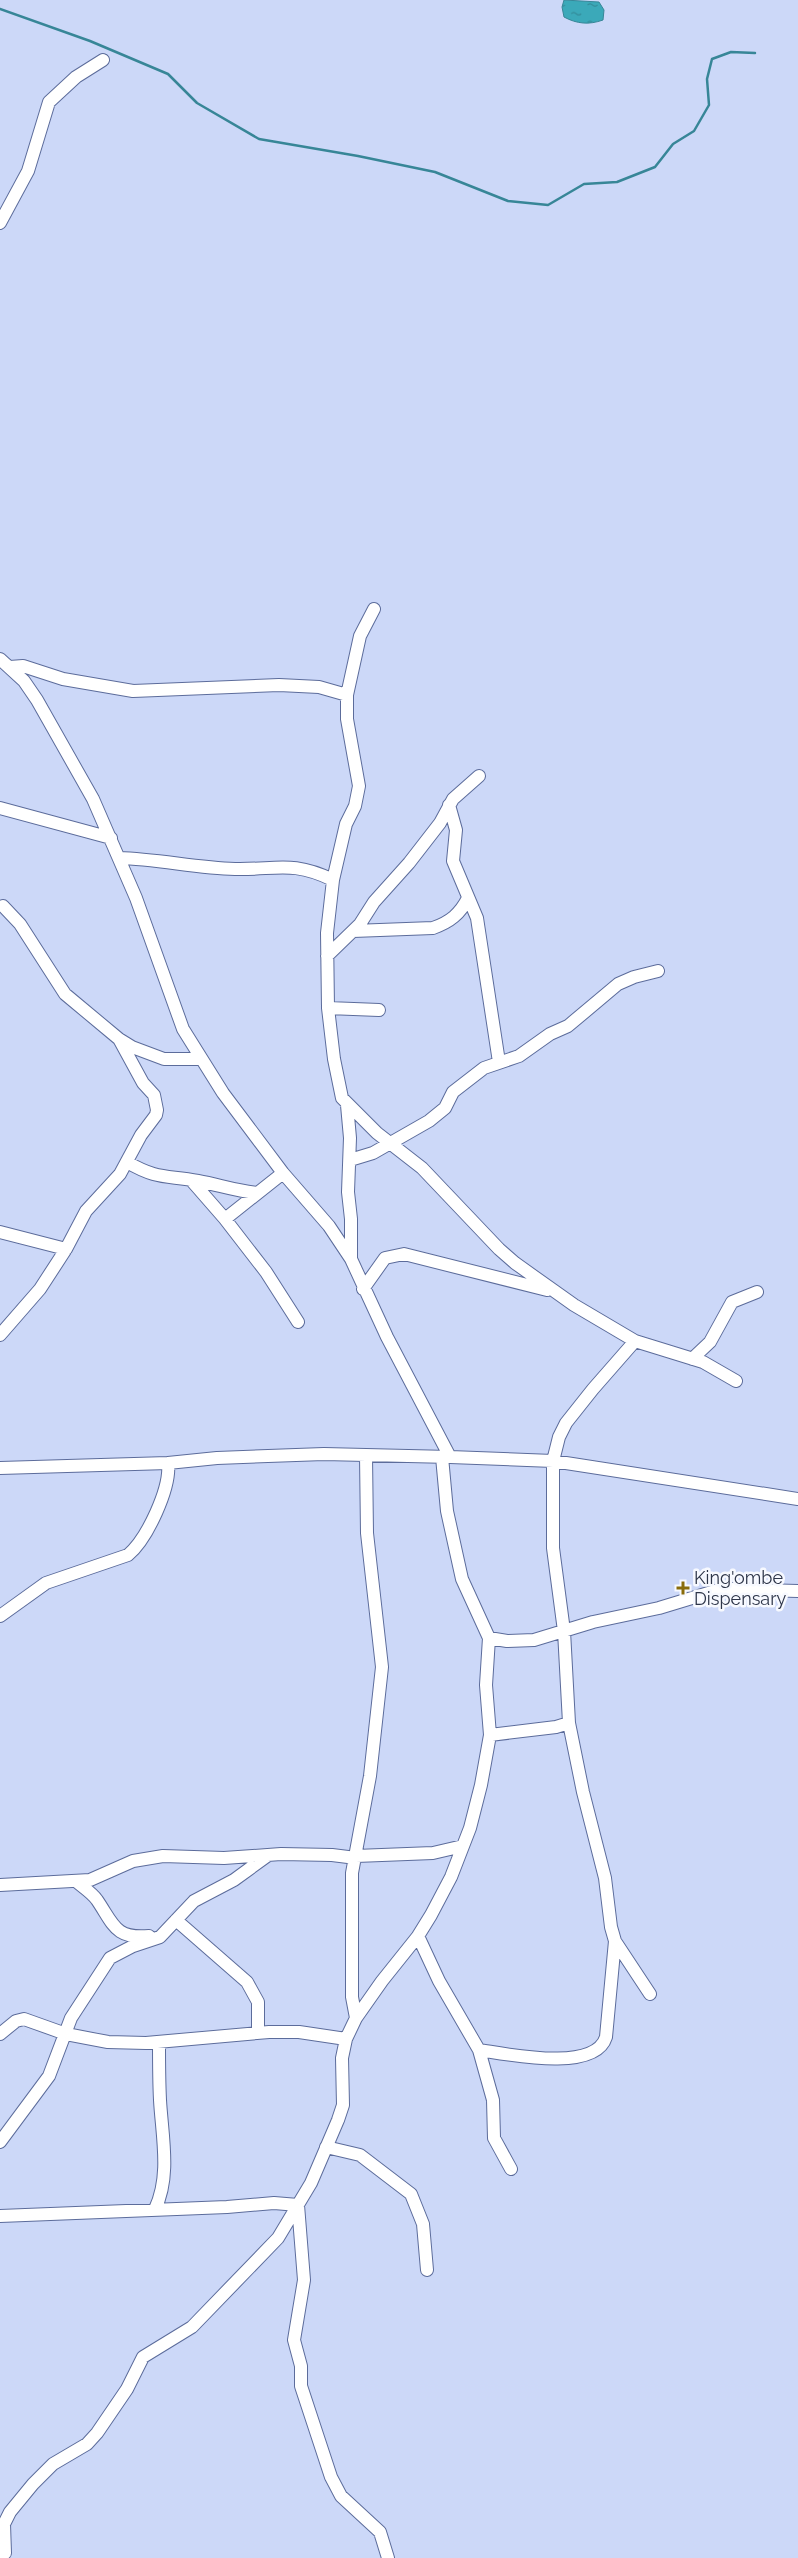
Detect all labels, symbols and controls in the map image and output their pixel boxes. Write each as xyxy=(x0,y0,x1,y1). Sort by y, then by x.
place label: King'ombe Dispensary xyxy=(694,1567,786,1609)
marker: King'ombe Dispensary xyxy=(676,1581,690,1595)

